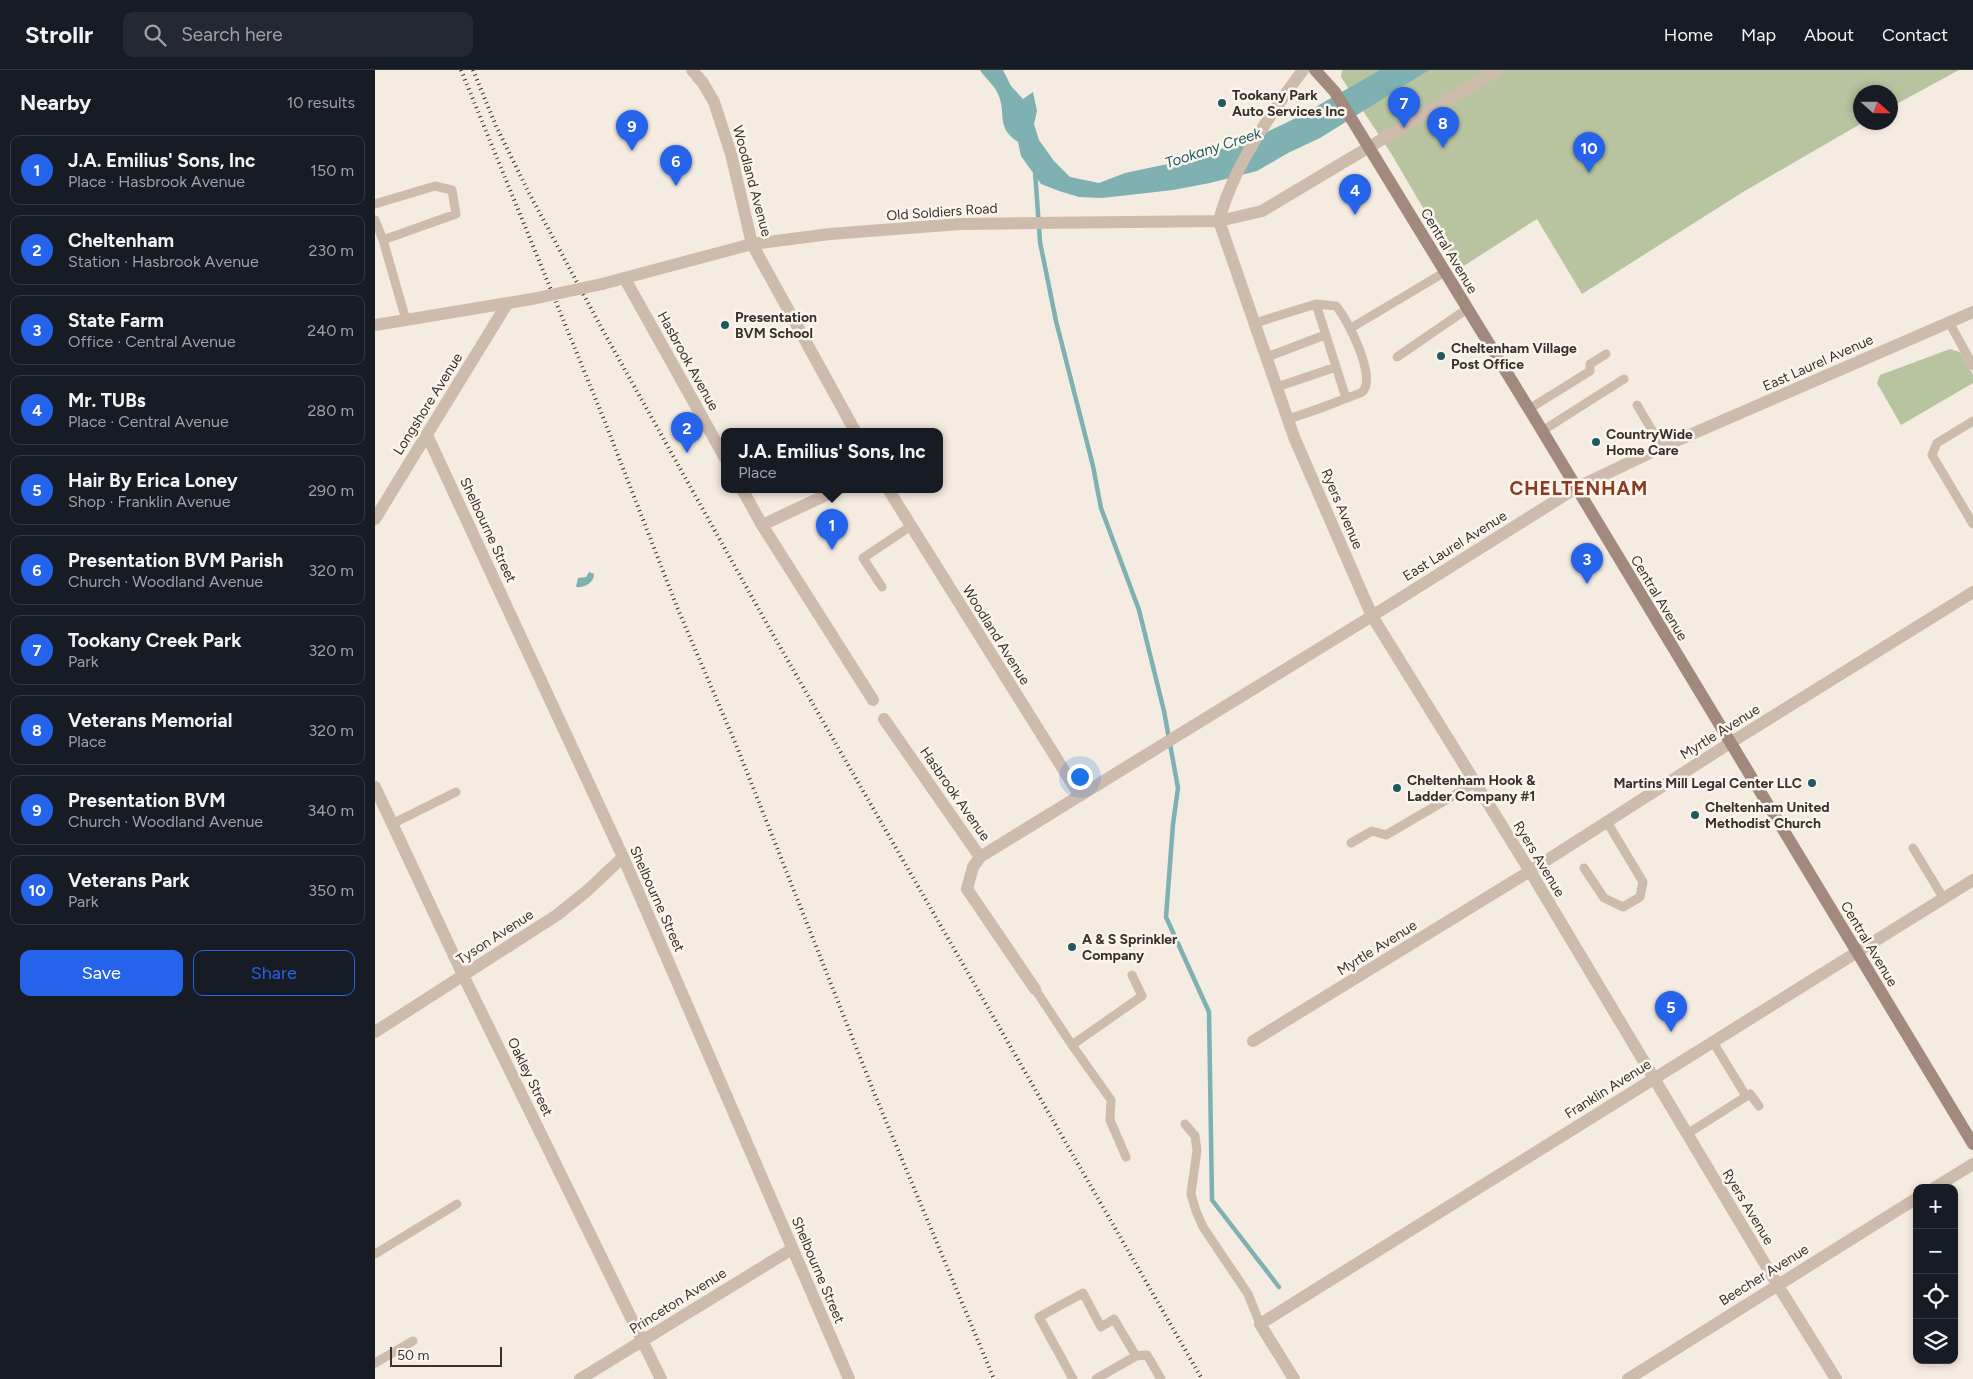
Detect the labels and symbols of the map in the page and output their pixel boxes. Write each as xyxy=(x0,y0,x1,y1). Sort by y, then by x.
north arrow xyxy=(1853,85,1898,130)
place label: Tookany Park Auto Services Inc xyxy=(1232,87,1345,120)
pin: 7 xyxy=(1388,87,1420,128)
marker: Tookany Park Auto Services Inc xyxy=(1216,97,1228,109)
pin: 8 xyxy=(1427,107,1459,148)
pin: 9 xyxy=(616,110,648,151)
street label: Woodland Avenue xyxy=(729,124,775,239)
water label: Tookany Creek xyxy=(1163,124,1264,172)
pin: 10 xyxy=(1573,132,1605,173)
pin: 6 xyxy=(660,145,692,186)
pin: 4 xyxy=(1339,174,1371,215)
street label: Old Soldiers Road xyxy=(886,200,998,224)
street label: Central Avenue xyxy=(1417,205,1481,297)
street label: Hasbrook Avenue xyxy=(654,308,722,414)
place label: Presentation BVM School xyxy=(735,309,817,342)
marker: Presentation BVM School xyxy=(719,319,731,331)
street label: East Laurel Avenue xyxy=(1760,331,1876,395)
place label: Cheltenham Village Post Office xyxy=(1451,340,1577,373)
street label: Longshore Avenue xyxy=(390,350,466,458)
marker: Cheltenham Village Post Office xyxy=(1435,350,1447,362)
pin: 2 xyxy=(671,412,703,453)
place label: CountryWide Home Care xyxy=(1606,426,1693,459)
marker: CountryWide Home Care xyxy=(1590,436,1602,448)
street label: Ryers Avenue xyxy=(1317,466,1367,552)
street label: Shelbourne Street xyxy=(456,475,520,585)
district label: CHELTENHAM xyxy=(1510,477,1648,500)
street label: East Laurel Avenue xyxy=(1400,507,1510,585)
pin: 1 xyxy=(816,509,848,550)
pin: 3 xyxy=(1571,543,1603,584)
street label: Central Avenue xyxy=(1627,552,1691,644)
street label: Woodland Avenue xyxy=(958,582,1034,688)
street label: Myrtle Avenue xyxy=(1677,701,1763,763)
street label: Hasbrook Avenue xyxy=(916,744,994,845)
your location xyxy=(1067,764,1093,790)
place label: Cheltenham Hook & Ladder Company #1 xyxy=(1407,772,1536,805)
place label: Martins Mill Legal Center LLC xyxy=(1613,775,1802,792)
marker: Martins Mill Legal Center LLC xyxy=(1806,777,1818,789)
marker: Cheltenham Hook & Ladder Company #1 xyxy=(1391,782,1403,794)
place label: Cheltenham United Methodist Church xyxy=(1705,799,1830,832)
marker: Cheltenham United Methodist Church xyxy=(1689,809,1701,821)
street label: Ryers Avenue xyxy=(1510,818,1569,900)
street label: Shelbourne Street xyxy=(626,843,688,955)
street label: Central Avenue xyxy=(1837,898,1901,990)
street label: Tyson Avenue xyxy=(453,906,537,968)
street label: Myrtle Avenue xyxy=(1334,917,1420,979)
place label: A & S Sprinkler Company xyxy=(1082,931,1178,964)
marker: A & S Sprinkler Company xyxy=(1066,941,1078,953)
pin: 5 xyxy=(1655,991,1687,1032)
street label: Oakley Street xyxy=(504,1035,556,1119)
street label: Franklin Avenue xyxy=(1562,1055,1655,1122)
street label: Ryers Avenue xyxy=(1719,1166,1778,1248)
street label: Shelbourne Street xyxy=(788,1214,848,1326)
street label: Beecher Avenue xyxy=(1716,1240,1812,1309)
street label: Princeton Avenue xyxy=(626,1264,730,1338)
scale bar xyxy=(390,1344,503,1367)

